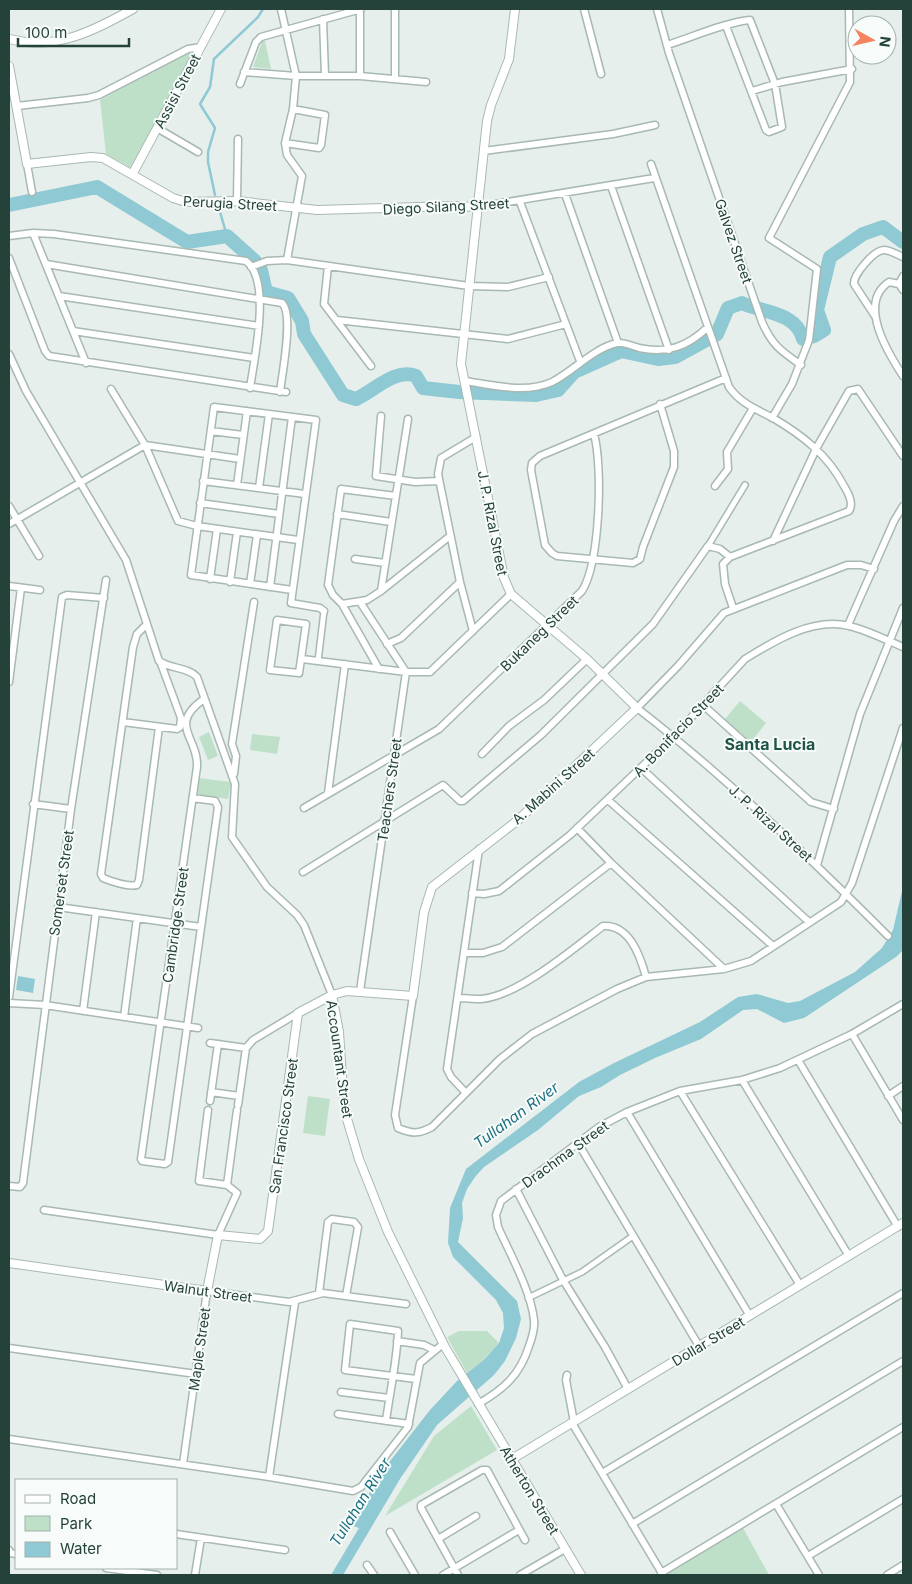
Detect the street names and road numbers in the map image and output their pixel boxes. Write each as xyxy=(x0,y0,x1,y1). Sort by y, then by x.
street label: Assisi Street xyxy=(150,50,204,131)
street label: Perugia Street xyxy=(183,192,278,214)
street label: Diego Silang Street xyxy=(382,194,510,218)
street label: Galvez Street xyxy=(712,196,757,286)
street label: J. P. Rizal Street xyxy=(474,469,512,577)
street label: Bukaneg Street xyxy=(497,591,582,674)
street label: A. Bonifacio Street xyxy=(629,680,727,780)
street label: Teachers Street xyxy=(373,737,405,843)
street label: A. Mabini Street xyxy=(508,744,598,828)
street label: J. P. Rizal Street xyxy=(726,781,817,865)
street label: Somerset Street xyxy=(45,829,77,937)
street label: Cambridge Street xyxy=(158,866,192,984)
street label: Accountant Street xyxy=(323,999,357,1120)
street label: San Francisco Street xyxy=(265,1057,301,1195)
street label: Drachma Street xyxy=(518,1117,612,1191)
street label: Walnut Street xyxy=(163,1276,254,1306)
street label: Maple Street xyxy=(185,1306,213,1392)
street label: Dollar Street xyxy=(669,1312,748,1369)
street label: Atherton Street xyxy=(497,1443,563,1538)

